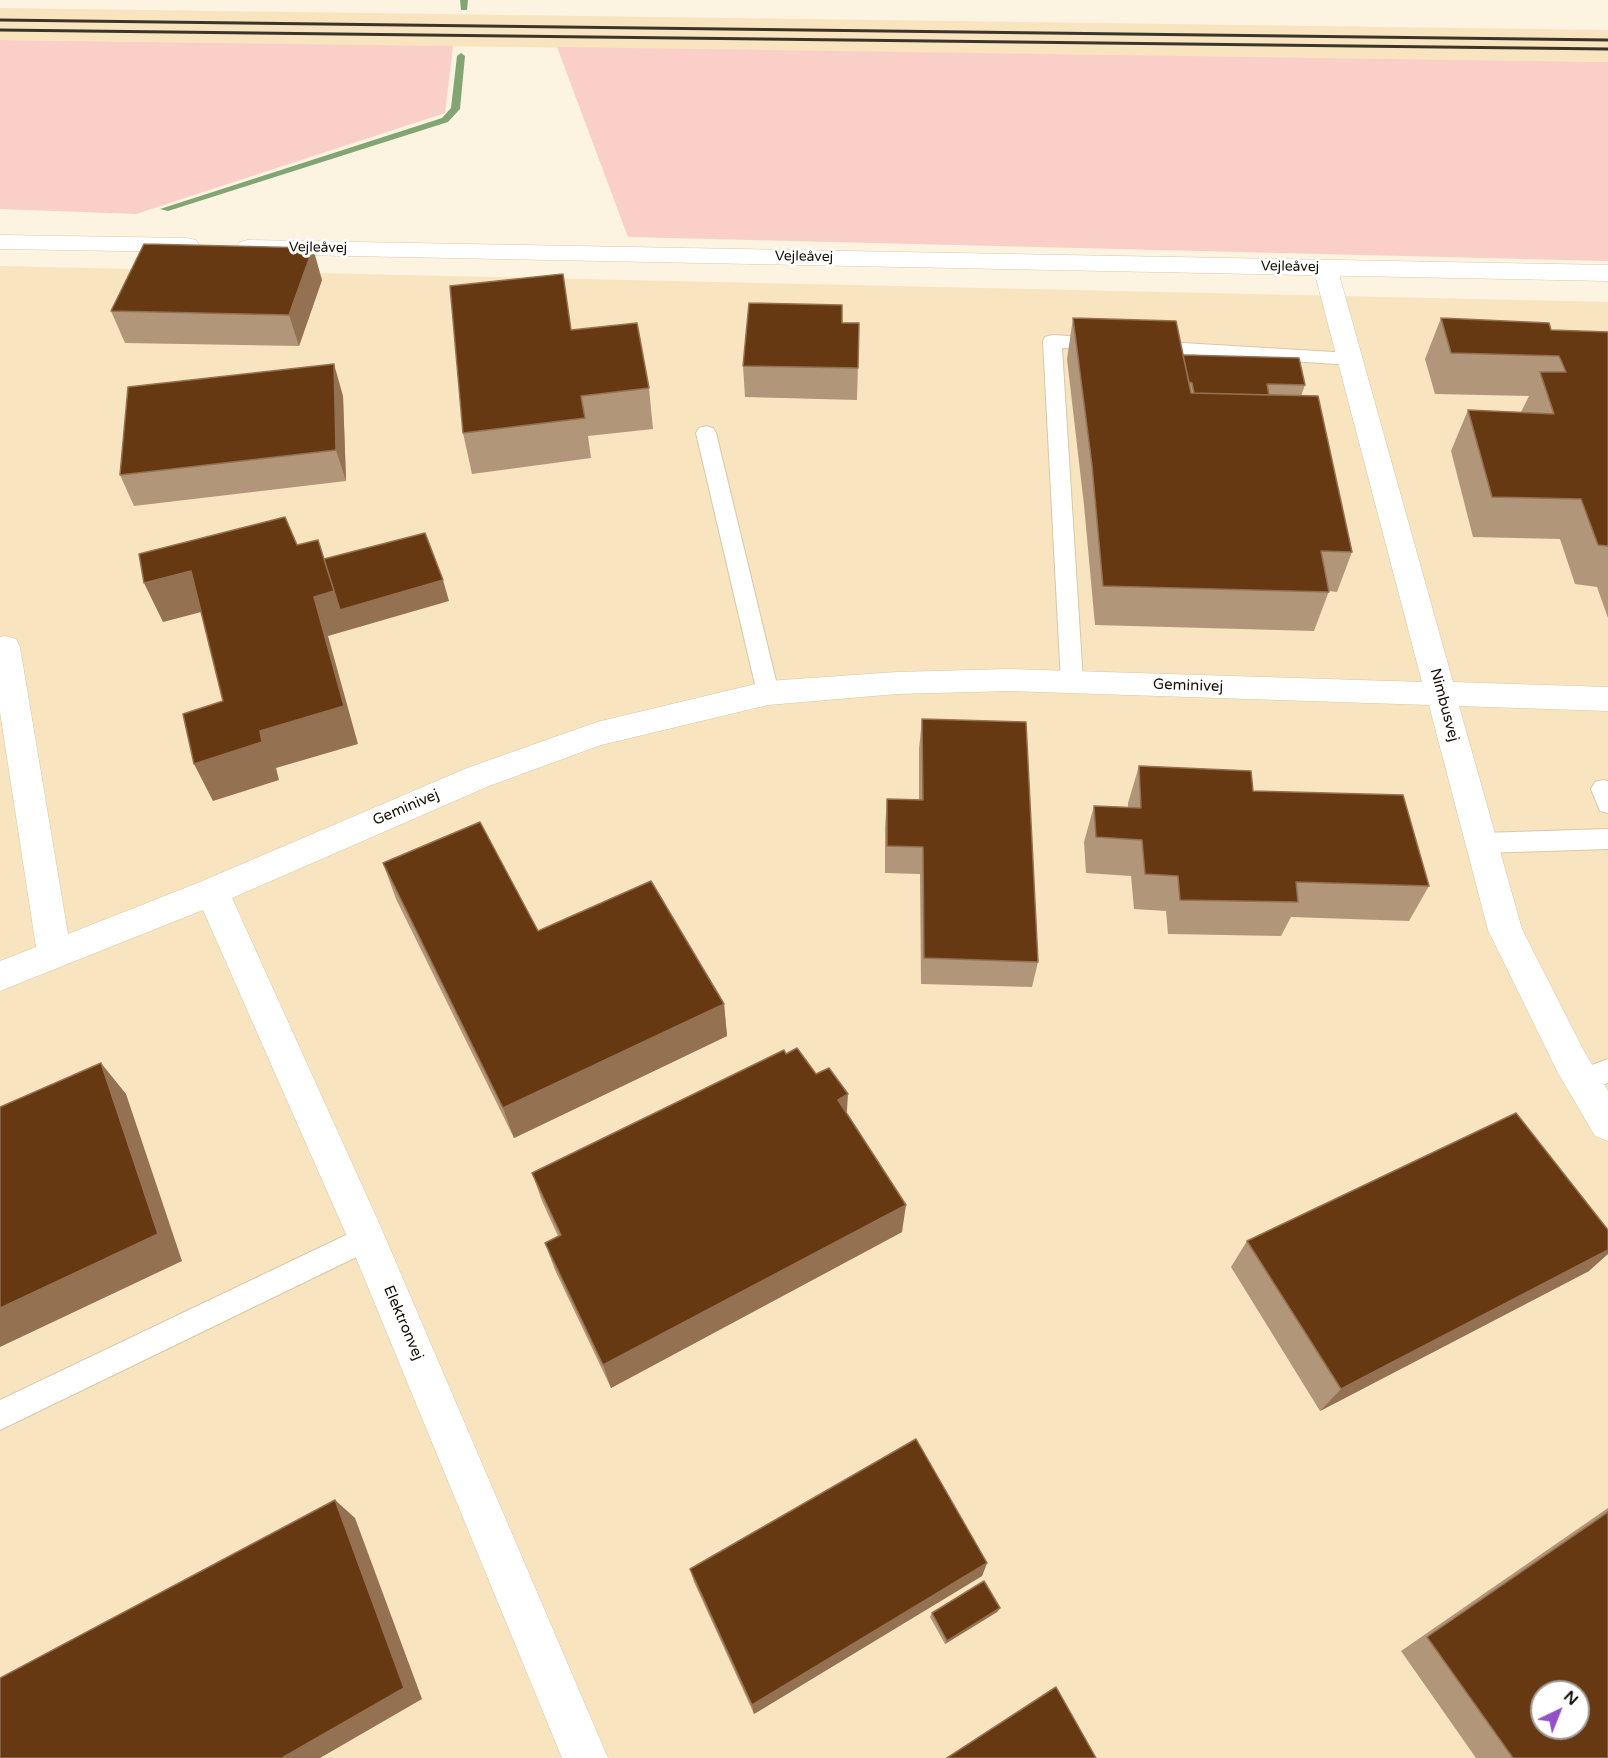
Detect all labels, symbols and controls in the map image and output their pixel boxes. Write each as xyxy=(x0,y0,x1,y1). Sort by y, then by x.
street label: Vejleåvej xyxy=(289,239,347,257)
street label: Vejleåvej xyxy=(775,248,833,266)
street label: Vejleåvej xyxy=(1261,258,1319,276)
street label: Nimbusvej xyxy=(1426,666,1462,744)
street label: Geminivej xyxy=(1153,676,1223,696)
street label: Geminivej xyxy=(370,786,442,830)
street label: Elektronvej xyxy=(379,1283,427,1363)
north arrow xyxy=(1530,1680,1590,1740)
text: N xyxy=(1559,1687,1582,1710)

